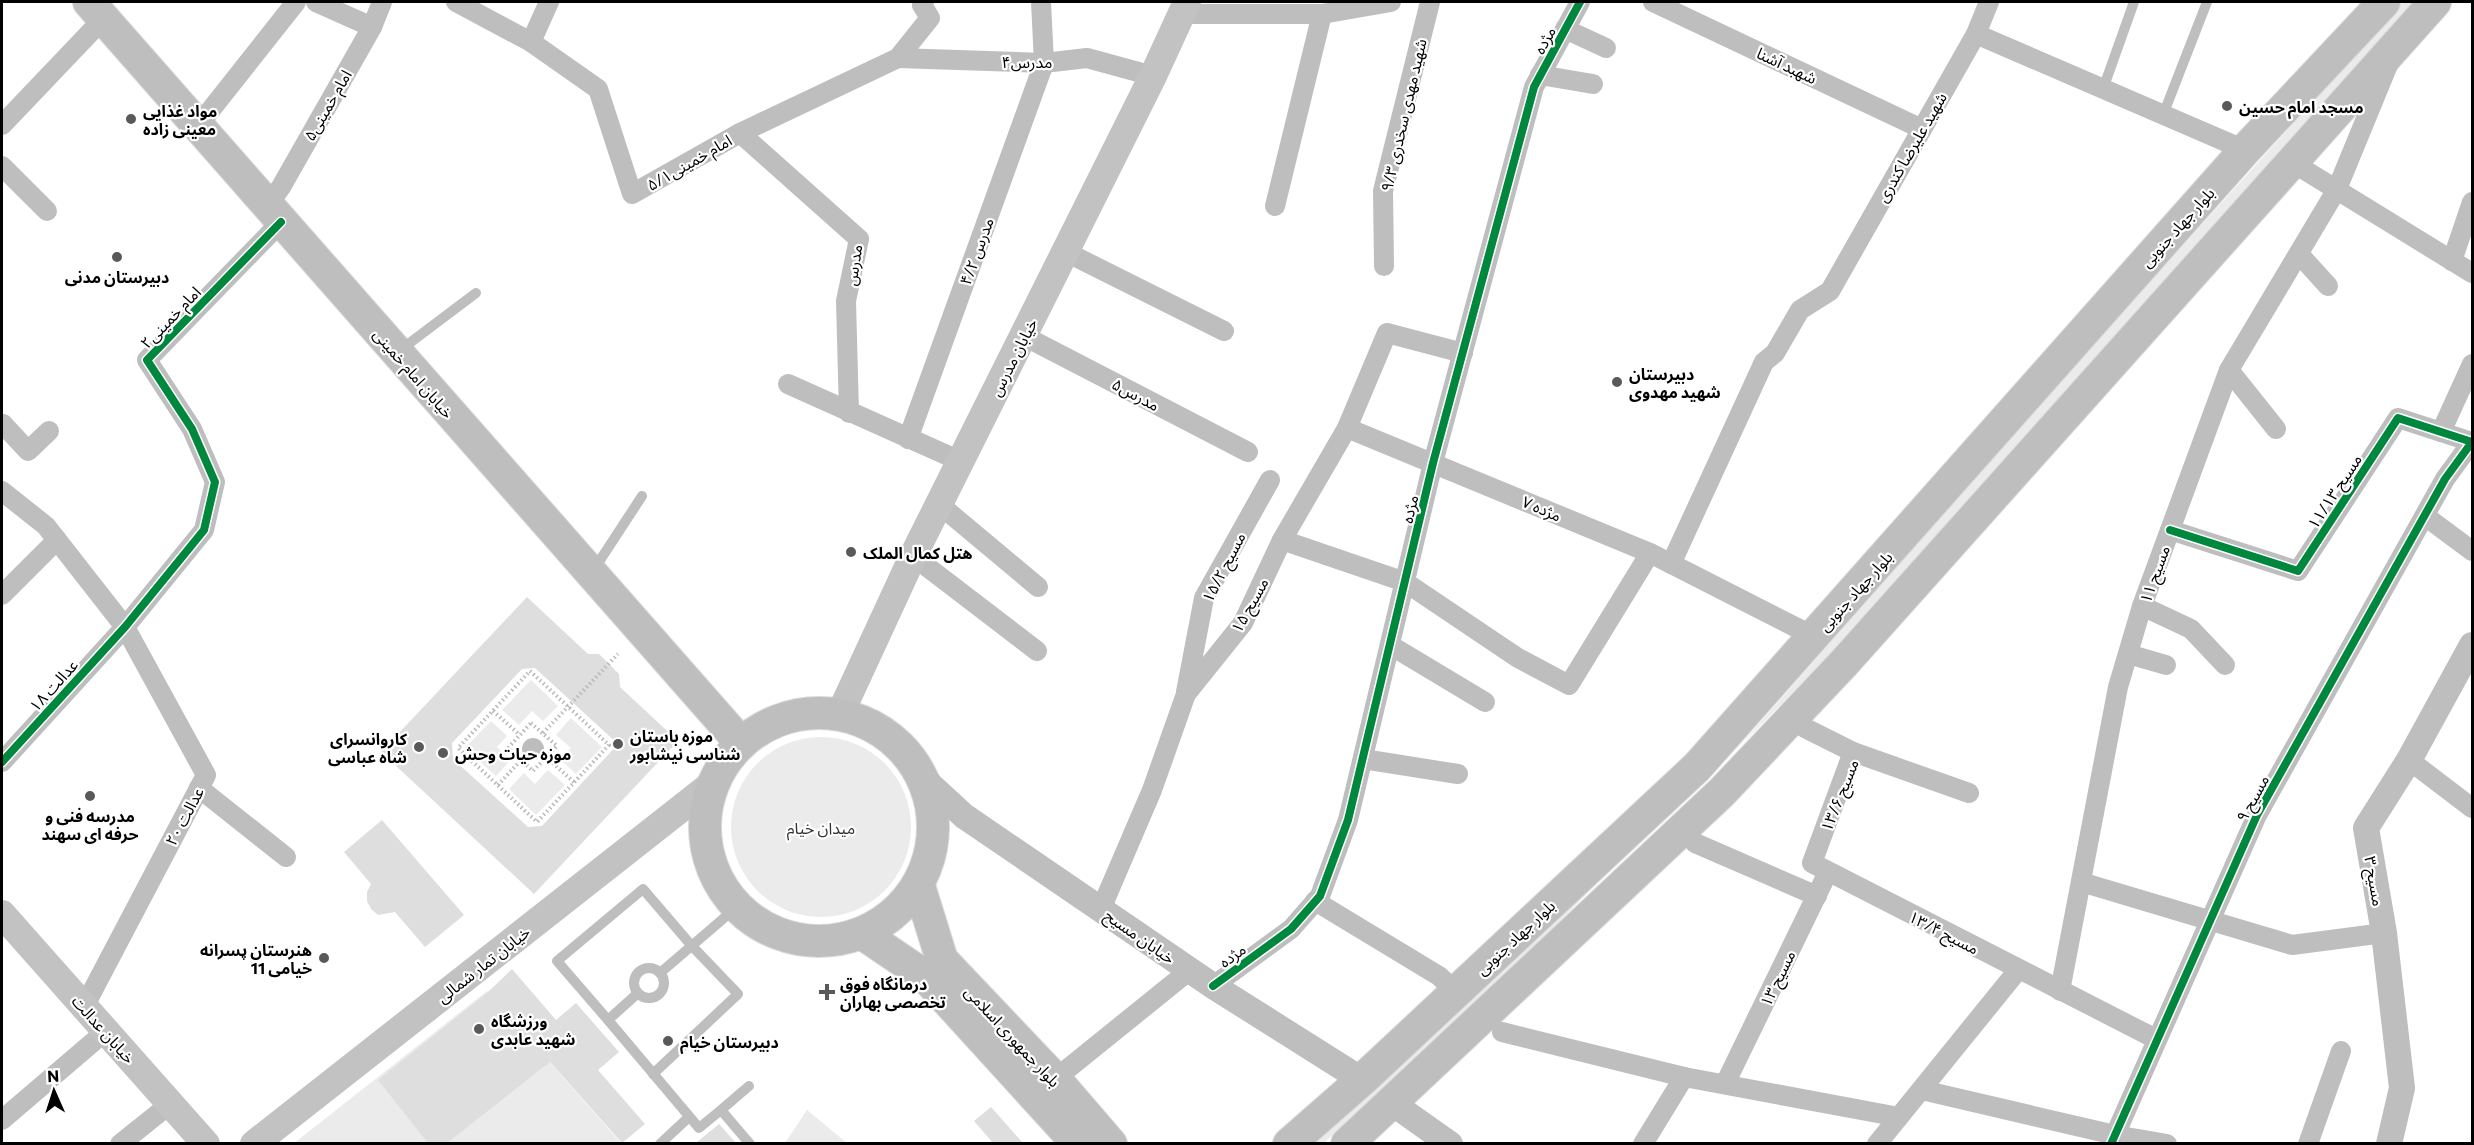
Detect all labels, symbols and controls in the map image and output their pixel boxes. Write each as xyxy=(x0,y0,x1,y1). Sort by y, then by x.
street label: مژده xyxy=(1529,23,1560,57)
street label: شهید مهدی سخدری ۹/۳ xyxy=(1376,37,1431,193)
street label: شهبد آشنا xyxy=(1753,43,1820,88)
street label: مدرس۴ xyxy=(1002,52,1052,72)
street label: امام خمینی۵ xyxy=(299,66,358,146)
street label: شهید علیرضا کندری xyxy=(1872,89,1951,206)
place label: مسجد امام حسین xyxy=(2239,97,2364,119)
marker: مسجد امام حسین xyxy=(2220,99,2234,113)
place label: مواد غذایی معینی زاده xyxy=(143,101,217,139)
marker: مواد غذایی معینی زاده xyxy=(124,112,138,126)
street label: امام خمینی۵/۱ xyxy=(643,130,737,197)
street label: بلوار جهاد جنوبی xyxy=(2136,183,2219,271)
street label: مدرس ۴/۲ xyxy=(955,215,998,288)
street label: مدرس xyxy=(840,243,867,287)
marker: دبیرستان مدنی xyxy=(110,250,124,264)
place label: دبیرستان مدنی xyxy=(65,267,169,287)
street label: امام خمینی۲ xyxy=(136,282,207,355)
street label: خیابان مدرس xyxy=(985,315,1042,399)
street label: خیابان امام خمینی xyxy=(367,324,458,424)
place label: دبیرستان شهید مهدوی xyxy=(1629,364,1721,402)
street label: مدرس۵ xyxy=(1109,374,1163,415)
marker: دبیرستان شهید مهدوی xyxy=(1610,375,1624,389)
street label: مسیح ۱۱/۱۳ xyxy=(2303,450,2369,534)
street label: مژده ۷ xyxy=(1519,491,1564,526)
street label: مژده xyxy=(1397,493,1422,525)
street label: مسیح ۱۵/۲ xyxy=(1197,529,1249,605)
place label: هتل کمال الملک xyxy=(863,543,973,563)
street label: مسیح ۱۱ xyxy=(2135,543,2177,607)
marker: هتل کمال الملک xyxy=(844,545,858,559)
street label: بلوار جهاد جنوبی xyxy=(1814,547,1897,635)
street label: مسیح ۱۵ xyxy=(1226,574,1272,636)
street label: عدالت ۱۸ xyxy=(25,655,81,715)
place label: موزه باستان شناسی نیشابور xyxy=(629,726,741,764)
place label: کاروانسرای شاه عباسی xyxy=(328,729,408,767)
marker: موزه باستان شناسی نیشابور xyxy=(611,737,625,751)
marker: کاروانسرای شاه عباسی xyxy=(412,740,426,754)
place label: موزه حیات وحش xyxy=(455,744,571,764)
marker: موزه حیات وحش xyxy=(436,746,450,760)
street label: مسیح ۱۳/۶ xyxy=(1816,756,1866,835)
street label: مسیح ۹ xyxy=(2232,771,2276,827)
street label: عدالت ۲۰ xyxy=(161,784,207,848)
marker: مدرسه فنی و حرفه ای سهند xyxy=(83,789,97,803)
place label: مدرسه فنی و حرفه ای سهند xyxy=(42,806,139,844)
park label: میدان خیام xyxy=(787,818,855,841)
street label: مسیح ۳ xyxy=(2357,854,2389,908)
street label: بلوار جهاد جنوبی xyxy=(1472,896,1559,979)
street label: خیابان مسیح xyxy=(1099,905,1179,970)
street label: مسیح ۱۳/۴ xyxy=(1904,906,1982,961)
street label: خیابان تمار شمالی xyxy=(433,922,534,1007)
street label: مژده xyxy=(1215,939,1250,972)
place label: هنرستان پسرانه خیامی 11 xyxy=(200,940,312,978)
street label: مسیح ۱۳ xyxy=(1755,947,1802,1011)
marker: هنرستان پسرانه خیامی 11 xyxy=(317,951,331,965)
place label: درمانگاه فوق تخصصی بهاران xyxy=(840,974,946,1012)
street label: بلوار جمهوری اسلامی xyxy=(961,982,1065,1091)
marker: درمانگاه فوق تخصصی بهاران xyxy=(818,983,836,1001)
street label: خیابان عدالت xyxy=(68,991,140,1068)
place label: ورزشگاه شهید عابدی xyxy=(491,1011,575,1049)
marker: ورزشگاه شهید عابدی xyxy=(472,1022,486,1036)
place label: دبیرستان خیام xyxy=(680,1032,779,1054)
marker: دبیرستان خیام xyxy=(661,1034,675,1048)
north arrow xyxy=(24,1061,84,1121)
text: N xyxy=(47,1066,60,1085)

